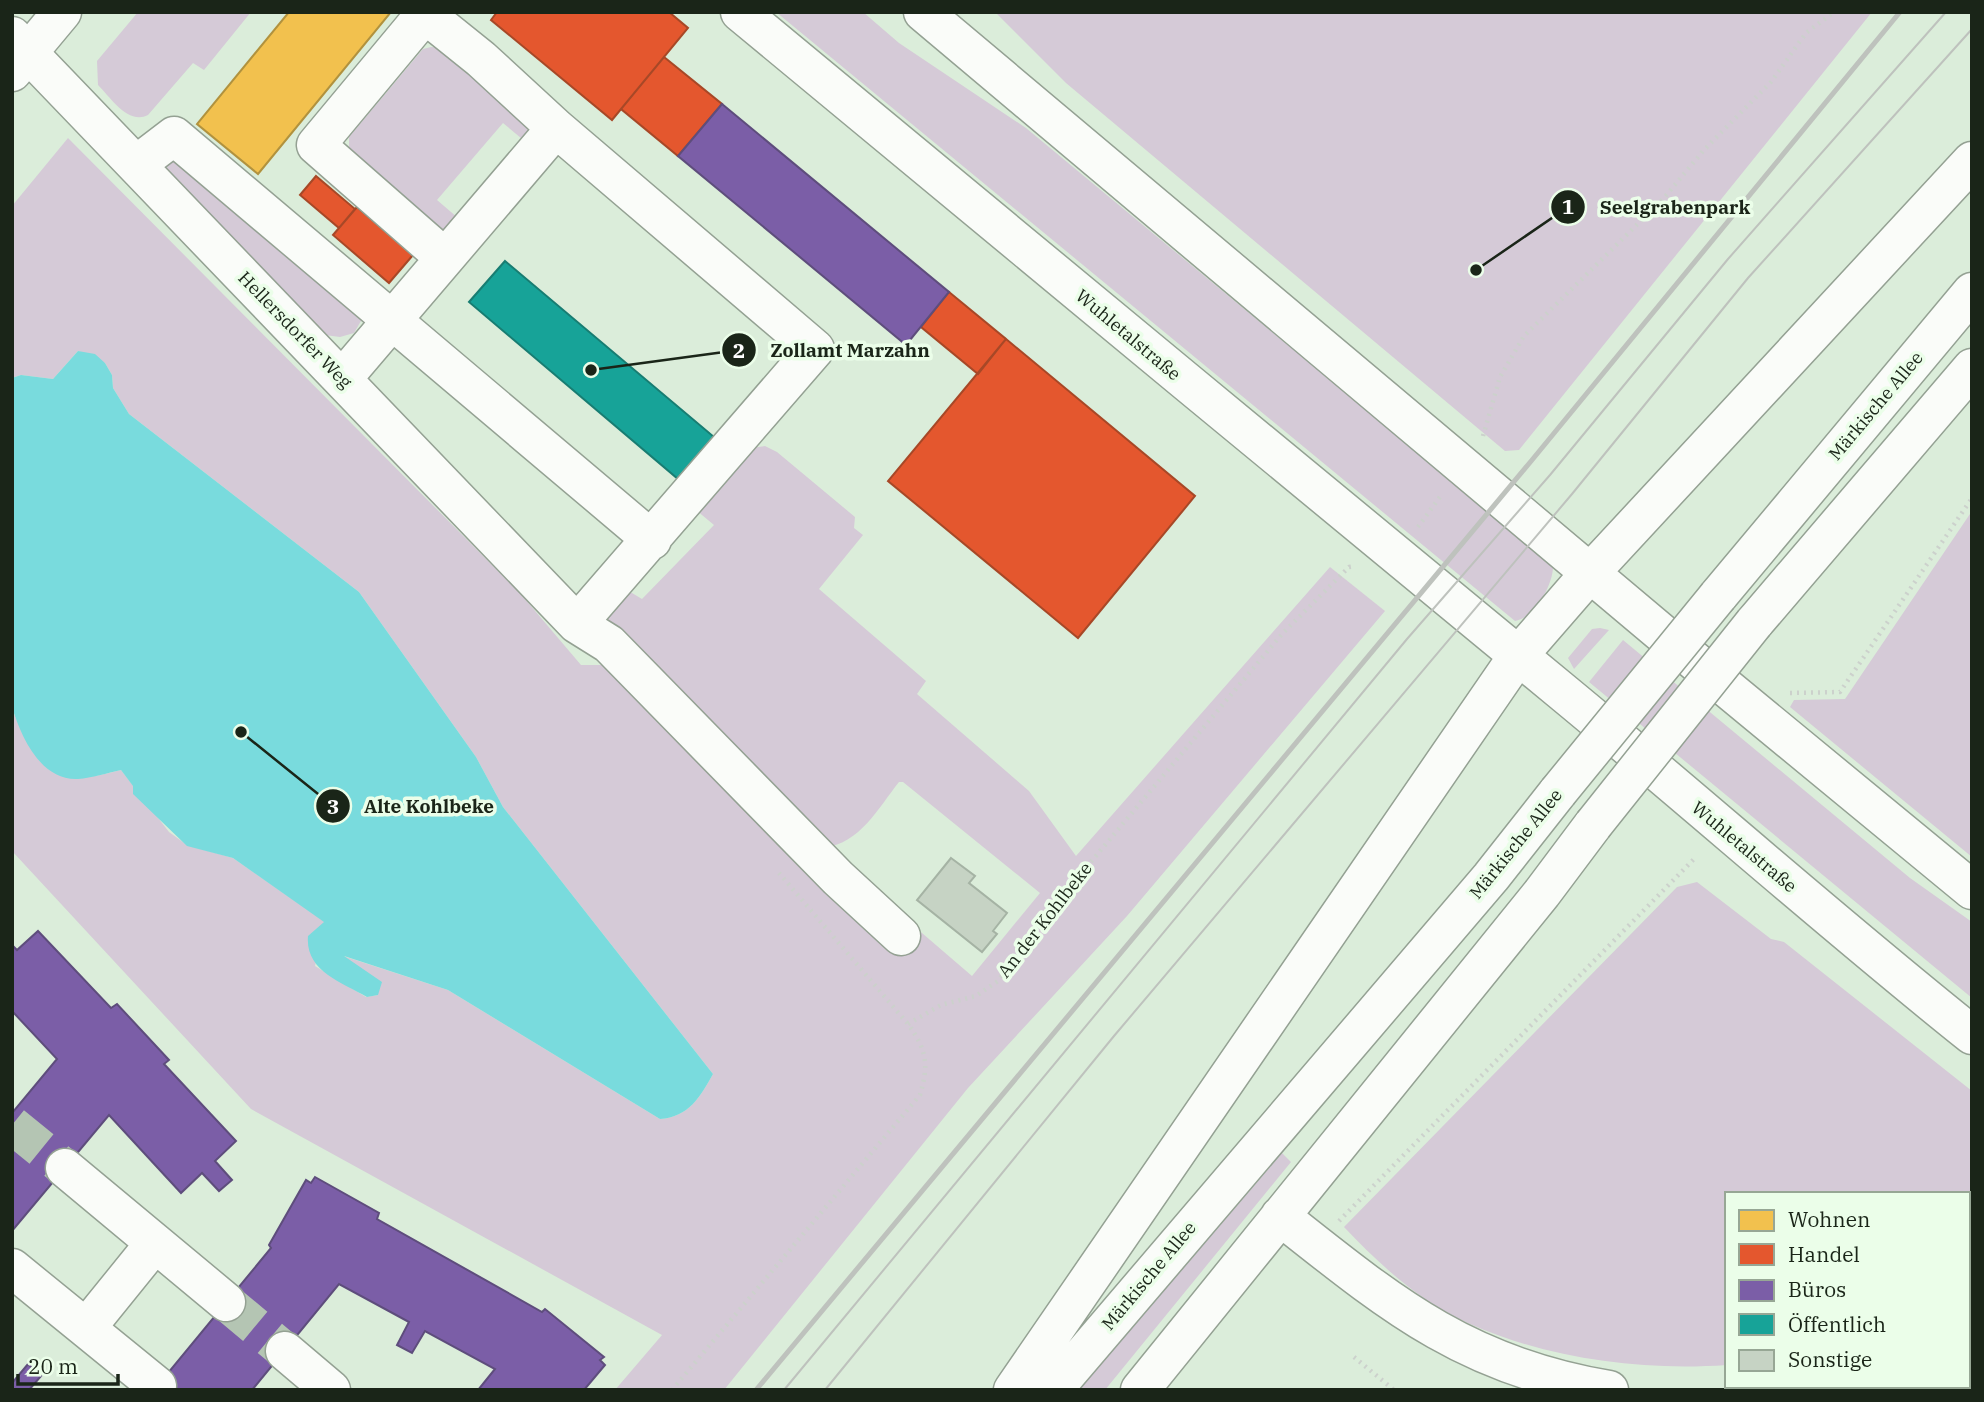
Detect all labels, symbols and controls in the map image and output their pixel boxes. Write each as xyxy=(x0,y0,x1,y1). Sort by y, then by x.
callout: Seelgrabenpark xyxy=(1551,187,1764,227)
text: 1 xyxy=(1562,192,1574,220)
text: Seelgrabenpark xyxy=(1600,195,1750,219)
street label: Hellersdorfer Weg xyxy=(234,266,357,393)
street label: Wuhletalstraße xyxy=(1071,284,1186,385)
callout: Zollamt Marzahn xyxy=(721,330,944,370)
text: 2 xyxy=(733,336,745,364)
text: Zollamt Marzahn xyxy=(770,338,930,362)
street label: Märkische Allee xyxy=(1823,347,1928,465)
street label: Märkische Allee xyxy=(1464,784,1567,903)
callout: Alte Kohlbeke xyxy=(315,786,509,826)
text: 3 xyxy=(327,792,339,820)
text: Alte Kohlbeke xyxy=(364,794,494,818)
street label: Wuhletalstraße xyxy=(1687,796,1802,897)
street label: An der Kohlbeke xyxy=(992,857,1097,982)
legend xyxy=(1725,1192,1970,1388)
text: Wohnen xyxy=(1788,1205,1870,1233)
street label: Märkische Allee xyxy=(1096,1217,1201,1335)
text: Handel xyxy=(1788,1240,1860,1268)
text: Büros xyxy=(1788,1275,1846,1303)
text: Öffentlich xyxy=(1788,1310,1886,1338)
scale bar xyxy=(18,1342,117,1386)
text: Sonstige xyxy=(1788,1345,1872,1373)
text: 20 m xyxy=(28,1352,78,1380)

